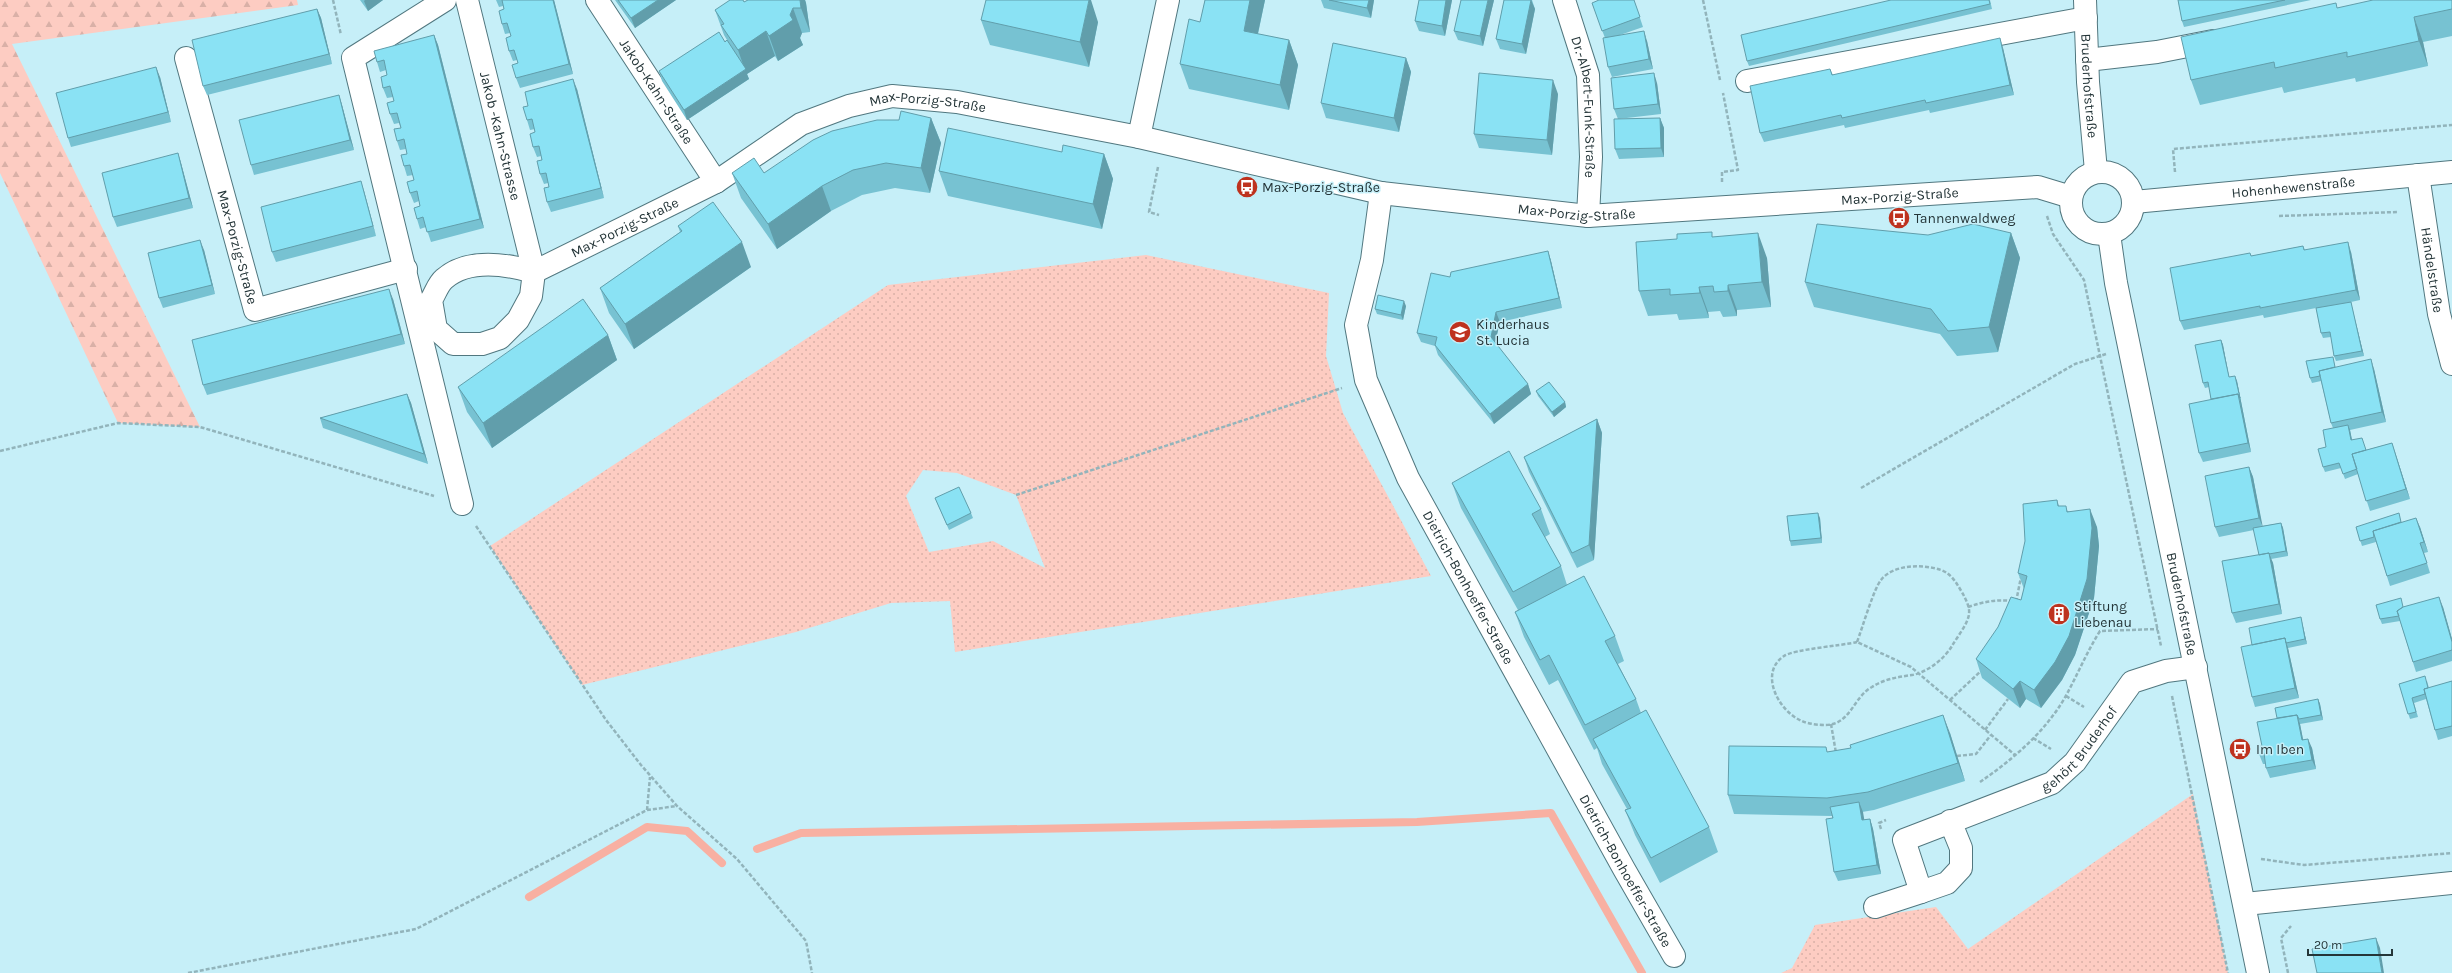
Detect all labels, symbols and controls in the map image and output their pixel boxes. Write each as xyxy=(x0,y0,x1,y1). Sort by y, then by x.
street label: Bruderhofstraße xyxy=(2077,33,2101,139)
street label: Dr.-Albert-Funk-Straße xyxy=(1567,34,1599,178)
street label: Jakob-Kahn-Straße xyxy=(616,36,697,147)
street label: Jakob -Kahn-Strasse xyxy=(476,70,524,202)
street label: Max-Porzig-Straße xyxy=(867,87,987,116)
street label: Hohenhewenstraße xyxy=(2231,173,2356,202)
bus stop icon: Max-Porzig-Straße xyxy=(1234,174,1260,200)
place label: Max-Porzig-Straße xyxy=(1262,179,1380,196)
street label: Max-Porzig-Straße xyxy=(1840,184,1959,209)
street label: Max-Porzig-Straße xyxy=(213,188,261,306)
street label: Max-Porzig-Straße xyxy=(568,194,681,261)
street label: Max-Porzig-Straße xyxy=(1517,200,1636,225)
bus stop icon: Tannenwaldweg xyxy=(1886,205,1912,231)
place label: Tannenwaldweg xyxy=(1914,210,2015,227)
street label: Händelstraße xyxy=(2417,226,2447,314)
place label: Kinderhaus St. Lucia xyxy=(1476,316,1550,349)
school or university icon: Kinderhaus St. Lucia xyxy=(1447,319,1473,345)
street label: Dietrich-Bonhoeffer-Straße xyxy=(1419,508,1517,667)
street label: Bruderhofstraße xyxy=(2163,551,2200,657)
place label: Stiftung Liebenau xyxy=(2074,598,2132,631)
building icon: Stiftung Liebenau xyxy=(2046,601,2072,627)
street label: gehört Bruderhof xyxy=(2039,703,2121,795)
bus stop icon: Im Iben xyxy=(2227,736,2253,762)
place label: Im Iben xyxy=(2256,741,2304,758)
street label: Dietrich-Bonhoeffer-Straße xyxy=(1575,791,1675,950)
scale bar xyxy=(2308,931,2392,957)
text: 20 m xyxy=(2314,938,2342,952)

